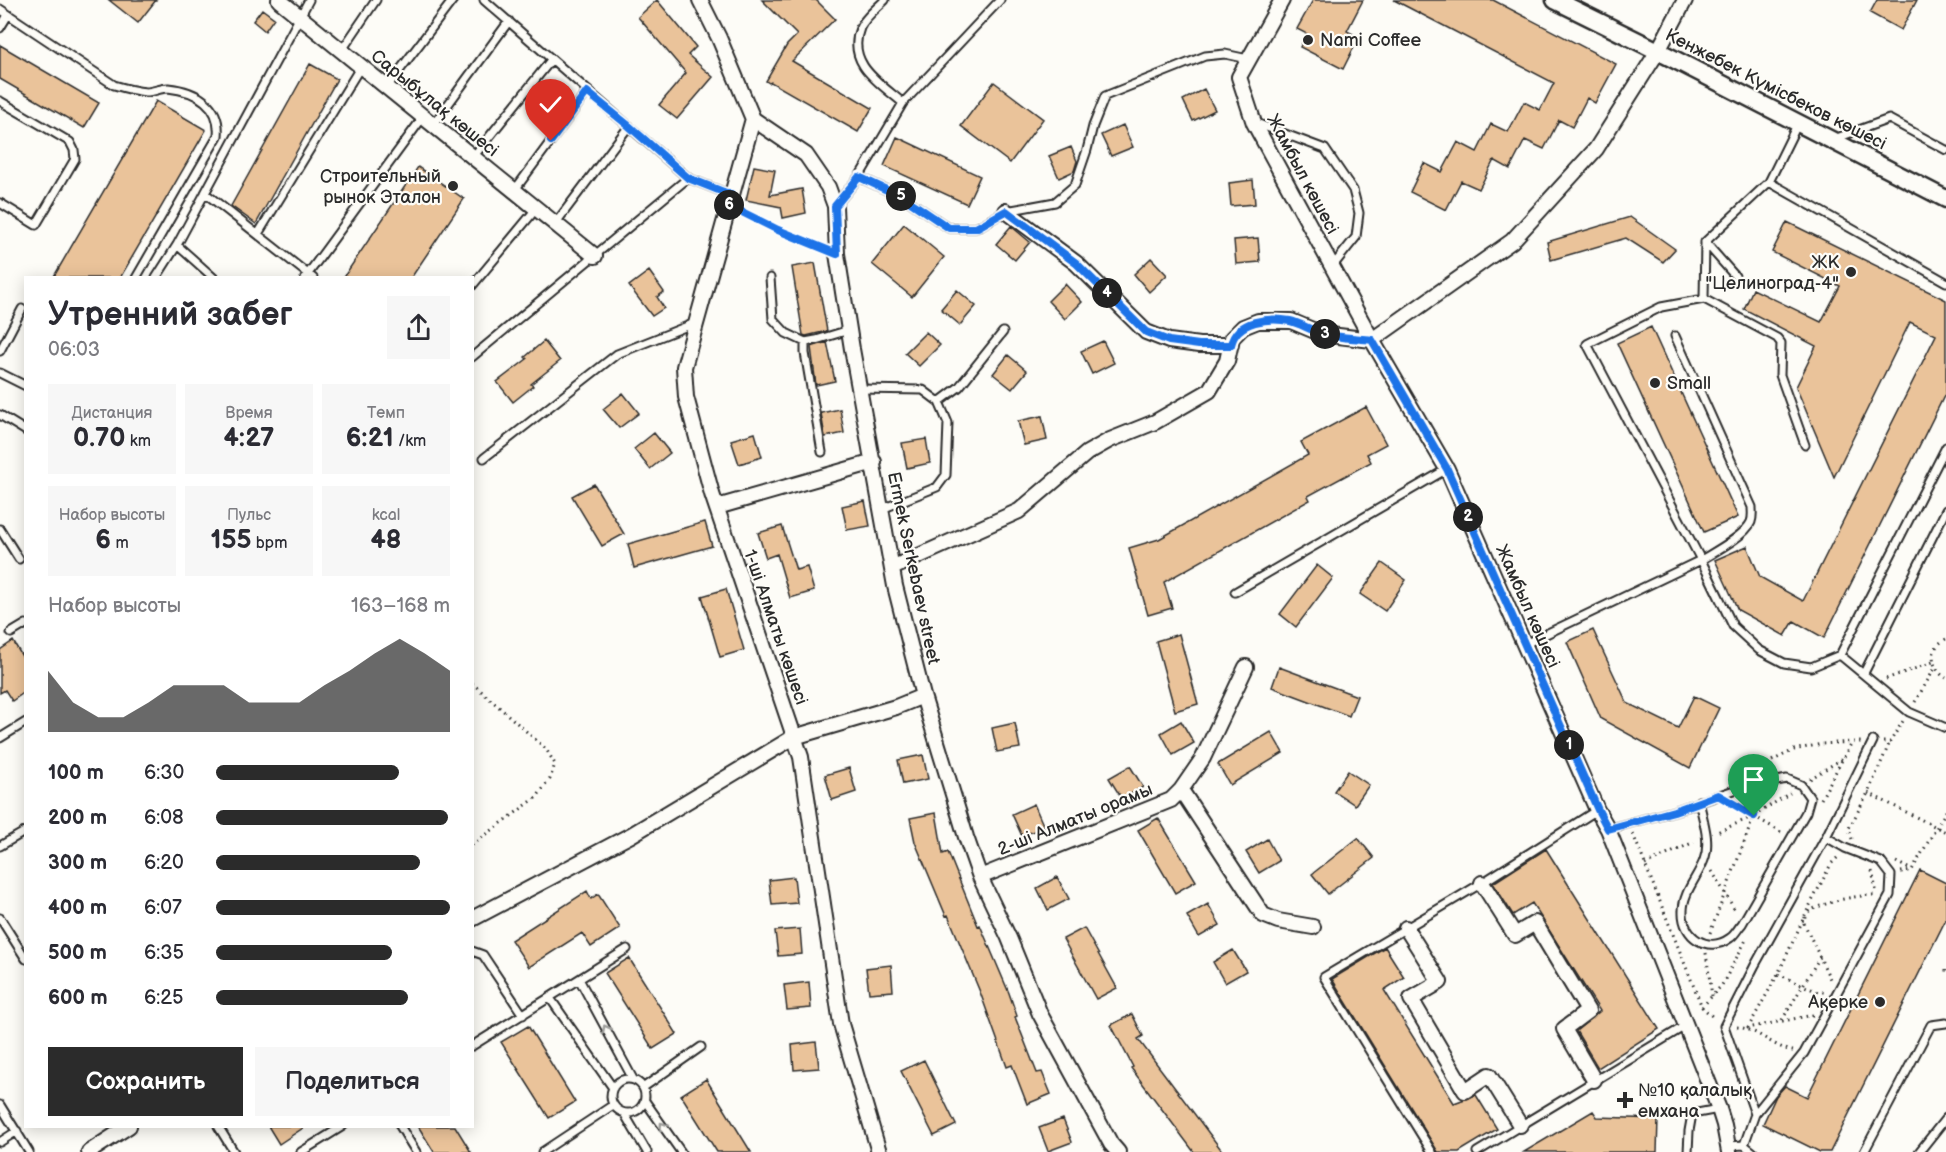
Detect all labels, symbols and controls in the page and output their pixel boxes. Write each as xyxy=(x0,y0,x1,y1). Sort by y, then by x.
street label: Кенжебек Күмісбеков көшесі xyxy=(1662,24,1890,155)
place label: Nami Coffee xyxy=(1320,30,1421,51)
marker: Nami Coffee xyxy=(1301,33,1315,47)
street label: Сарыбұлақ көшесі xyxy=(367,46,503,161)
pin xyxy=(525,79,576,141)
icon: check xyxy=(534,88,567,121)
street label: Жамбыл көшесі xyxy=(1262,111,1343,238)
place label: Строительный рынок Эталон xyxy=(320,166,441,208)
marker: Строительный рынок Эталон xyxy=(446,179,460,193)
pin: 5 xyxy=(886,181,916,211)
text: 5 xyxy=(896,186,906,205)
pin: 6 xyxy=(714,190,744,220)
text: 6 xyxy=(724,195,734,214)
place label: ЖК "Целиноград-4" xyxy=(1706,252,1839,294)
marker: ЖК "Целиноград-4" xyxy=(1844,265,1858,279)
pin: 4 xyxy=(1092,278,1122,308)
text: 4 xyxy=(1102,283,1112,302)
text: Утренний забег xyxy=(48,295,293,335)
button: share xyxy=(387,296,450,359)
pin: 3 xyxy=(1310,319,1340,349)
text: 3 xyxy=(1320,324,1330,343)
text: 06:03 xyxy=(48,338,100,362)
place label: Small xyxy=(1667,373,1711,394)
marker: Small xyxy=(1648,376,1662,390)
text: Дистанция xyxy=(72,404,152,423)
text: Время xyxy=(225,404,273,423)
text: Темп xyxy=(367,404,405,423)
text: 0.70 xyxy=(73,423,126,454)
text: 4:27 xyxy=(224,423,274,454)
text: 6:21 xyxy=(346,423,394,454)
text: km xyxy=(126,432,151,451)
text: /km xyxy=(394,432,426,451)
street label: Ermek Serkebaev street xyxy=(883,470,944,667)
pin: 2 xyxy=(1453,502,1483,532)
text: Набор высоты xyxy=(59,506,165,525)
text: Пульс xyxy=(227,506,271,525)
text: kcal xyxy=(372,506,400,525)
text: 2 xyxy=(1463,507,1473,526)
text: 6 xyxy=(95,525,111,556)
text: 155 xyxy=(211,525,252,556)
text: 48 xyxy=(371,525,401,556)
text: m xyxy=(111,534,129,553)
text: bpm xyxy=(252,534,287,553)
street label: Жамбыл көшесі xyxy=(1491,541,1564,671)
street label: 1-ші Алматы көшесі xyxy=(739,547,812,708)
text: Набор высоты xyxy=(48,594,181,618)
text: 163–168 m xyxy=(351,594,450,618)
pin: 1 xyxy=(1554,730,1584,760)
text: 1 xyxy=(1566,735,1572,754)
pin xyxy=(1728,754,1779,816)
text: 100 m xyxy=(48,761,104,785)
text: 6:30 xyxy=(144,761,184,785)
icon: arrive xyxy=(1737,763,1770,796)
street label: 2-ші Алматы орамы xyxy=(995,779,1156,860)
text: 200 m xyxy=(48,806,107,830)
text: 6:08 xyxy=(144,806,184,830)
text: 300 m xyxy=(48,851,107,875)
text: 6:20 xyxy=(144,851,184,875)
text: 400 m xyxy=(48,896,107,920)
text: 6:07 xyxy=(144,896,182,920)
text: 500 m xyxy=(48,941,107,965)
text: 6:35 xyxy=(144,941,184,965)
text: 600 m xyxy=(48,986,108,1010)
text: 6:25 xyxy=(144,986,184,1010)
place label: Ақерке xyxy=(1807,992,1868,1013)
marker: Ақерке xyxy=(1873,995,1887,1009)
one-way arrow xyxy=(602,1025,613,1035)
button: Сохранить xyxy=(48,1047,243,1116)
button: Поделиться xyxy=(255,1047,450,1116)
place label: №10 қалалық емхана xyxy=(1638,1080,1752,1122)
marker: №10 қалалық емхана xyxy=(1616,1091,1634,1109)
one-way arrow xyxy=(659,1122,670,1133)

